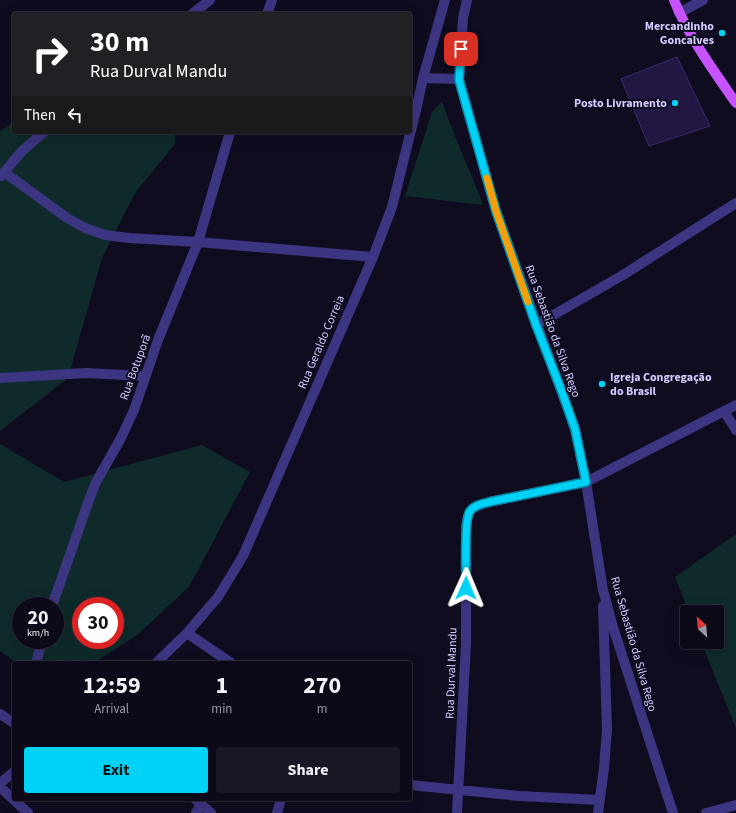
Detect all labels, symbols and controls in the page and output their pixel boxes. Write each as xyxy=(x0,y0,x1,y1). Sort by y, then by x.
place label: Mercandinho Goncalves xyxy=(645,18,714,49)
text: 30 m xyxy=(90,22,149,62)
icon: right xyxy=(24,28,76,80)
marker: Mercandinho Goncalves xyxy=(717,28,727,38)
pin xyxy=(444,32,478,66)
icon: arrive xyxy=(450,38,472,60)
text: Rua Durval Mandu xyxy=(90,59,227,84)
place label: Posto Livramento xyxy=(574,95,667,112)
marker: Posto Livramento xyxy=(670,98,680,108)
icon: left xyxy=(64,104,86,126)
text: Then xyxy=(24,105,56,126)
street label: Rua Sebastião da Silva Rego xyxy=(521,263,584,400)
street label: Rua Geraldo Correia xyxy=(294,293,349,392)
street label: Rua Botuporã xyxy=(116,332,155,402)
place label: Igreja Congregação do Brasil xyxy=(610,369,712,400)
marker: Igreja Congregação do Brasil xyxy=(597,379,607,389)
position arrow xyxy=(445,567,487,609)
street label: Rua Sebastião da Silva Rego xyxy=(606,575,661,714)
speed limit sign: 30 xyxy=(72,597,124,649)
text: 20 xyxy=(27,604,49,632)
north arrow xyxy=(680,605,724,649)
map controls xyxy=(680,605,724,649)
text: km/h xyxy=(27,626,49,640)
street label: Rua Durval Mandu xyxy=(441,627,462,719)
text: 12:59 xyxy=(83,668,141,703)
text: 1 xyxy=(216,668,228,703)
text: 270 xyxy=(303,668,341,703)
text: Arrival xyxy=(94,700,129,718)
text: min xyxy=(211,700,232,718)
text: m xyxy=(317,700,328,718)
button: Exit xyxy=(24,747,208,793)
button: Share xyxy=(216,747,400,793)

